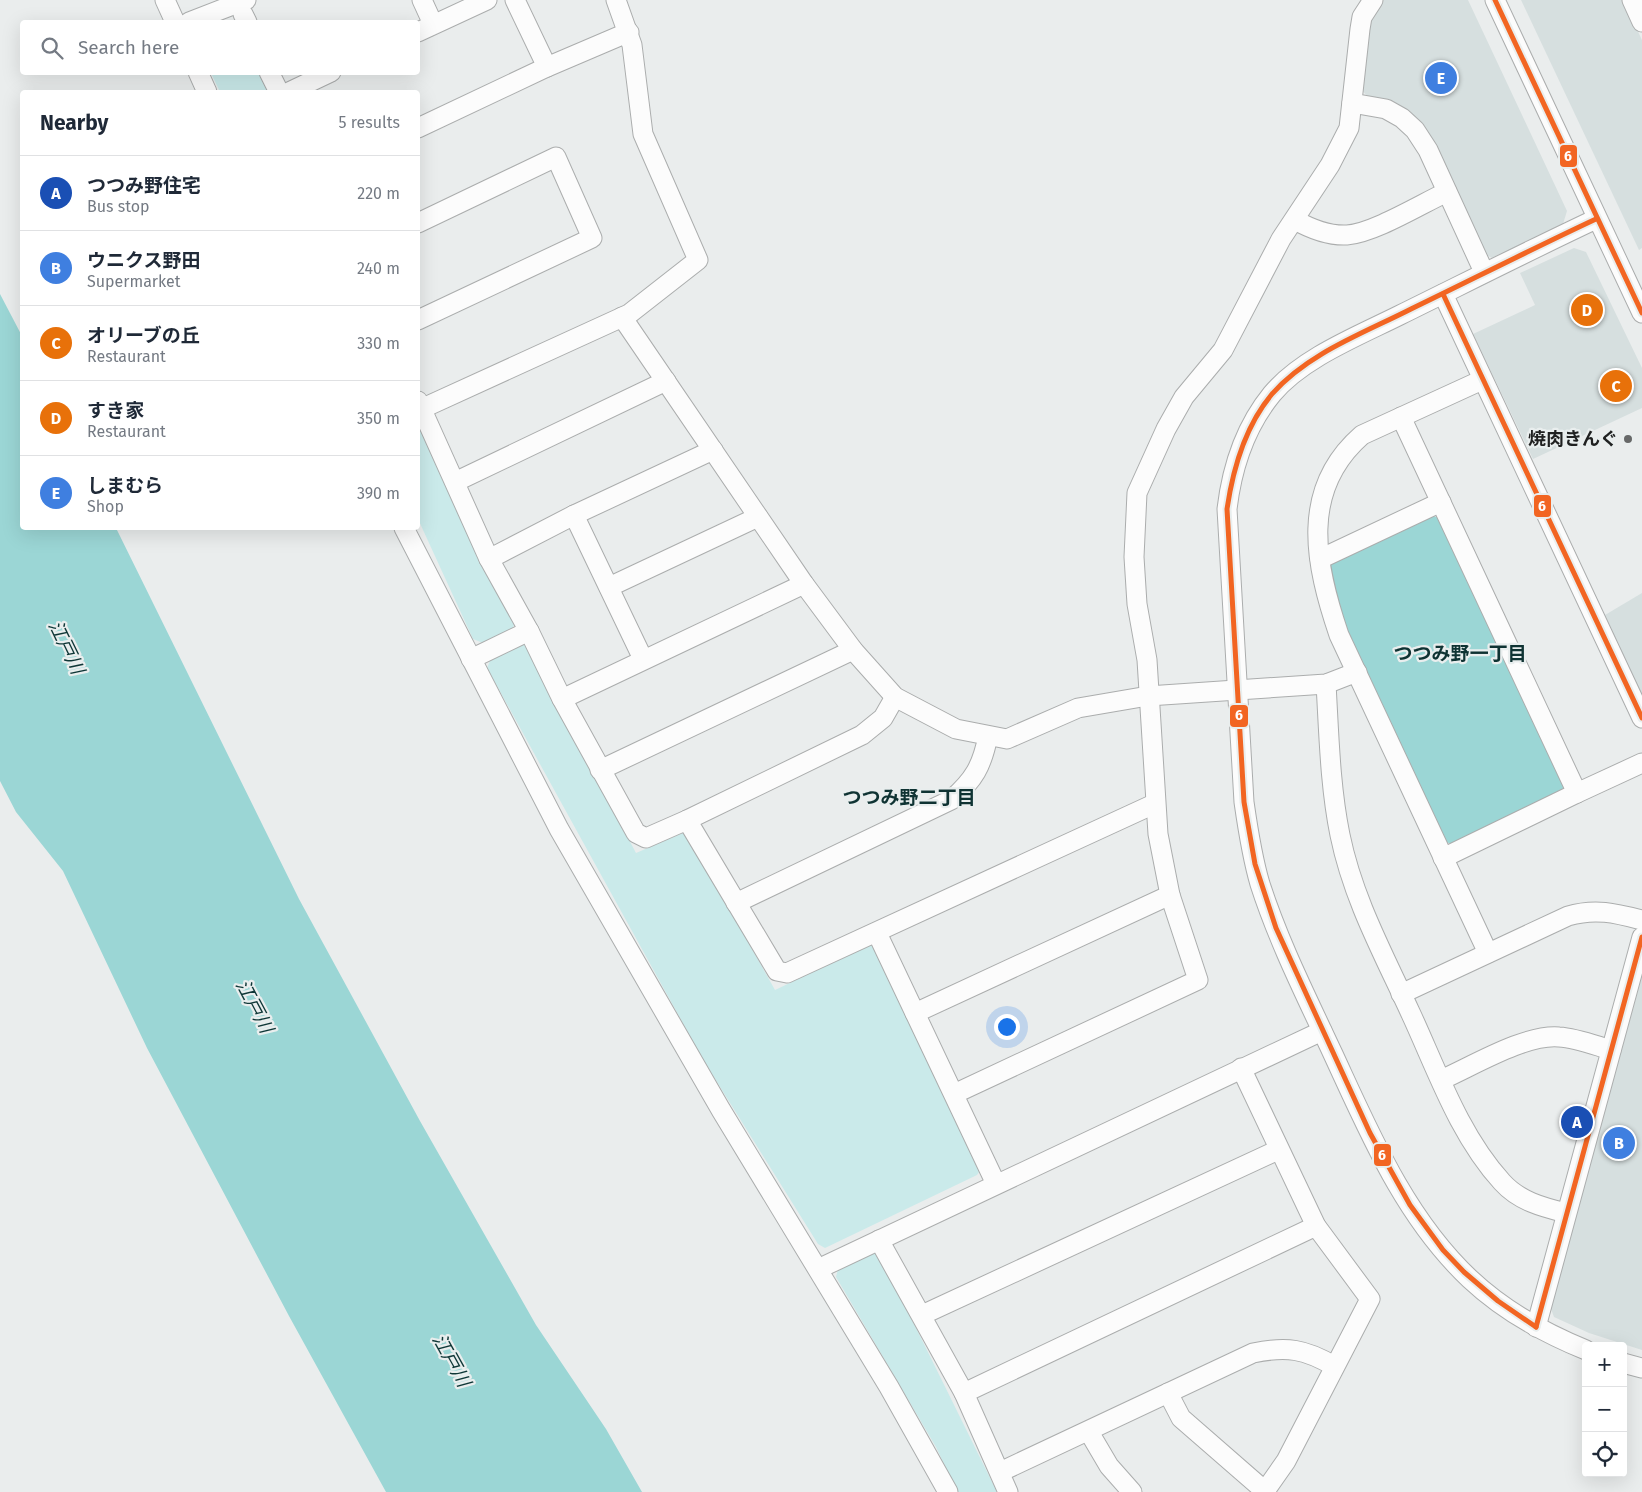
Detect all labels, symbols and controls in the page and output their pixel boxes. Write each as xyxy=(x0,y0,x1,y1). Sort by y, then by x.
search box xyxy=(20,20,420,75)
icon: search xyxy=(38,34,66,62)
text: Search here xyxy=(78,36,179,59)
pin: E xyxy=(1425,59,1457,97)
text: Nearby xyxy=(40,110,108,136)
text: 5 results xyxy=(339,113,400,132)
line badge: 6 xyxy=(1559,144,1578,168)
text: 6 xyxy=(1564,148,1572,165)
text: つつみ野住宅 xyxy=(87,174,201,197)
text: A xyxy=(51,184,61,203)
text: 220 m xyxy=(357,184,400,203)
text: Bus stop xyxy=(87,197,150,216)
text: ウニクス野田 xyxy=(87,249,200,272)
text: B xyxy=(51,259,61,278)
text: 240 m xyxy=(357,259,400,278)
text: Supermarket xyxy=(87,272,181,291)
pin: D xyxy=(1571,291,1603,329)
text: オリーブの丘 xyxy=(87,324,200,347)
text: C xyxy=(51,334,61,353)
text: 330 m xyxy=(357,334,400,353)
text: Restaurant xyxy=(87,347,166,366)
pin: C xyxy=(1600,367,1632,405)
text: すき家 xyxy=(87,399,144,422)
text: D xyxy=(51,409,61,428)
text: 350 m xyxy=(357,409,400,428)
text: Restaurant xyxy=(87,422,166,441)
place label: 焼肉きんぐ xyxy=(1528,428,1618,450)
marker: 焼肉きんぐ xyxy=(1622,433,1634,445)
text: しまむら xyxy=(87,474,163,497)
text: E xyxy=(52,484,60,503)
text: 390 m xyxy=(357,484,400,503)
line badge: 6 xyxy=(1533,494,1552,518)
text: Shop xyxy=(87,497,124,516)
text: 6 xyxy=(1538,498,1546,515)
water label: 江戸川 xyxy=(44,617,90,680)
district label: つつみ野一丁目 xyxy=(1393,642,1527,665)
line badge: 6 xyxy=(1229,704,1249,728)
text: 6 xyxy=(1235,707,1243,724)
district label: つつみ野二丁目 xyxy=(842,786,976,809)
water label: 江戸川 xyxy=(231,976,279,1039)
your location xyxy=(994,1014,1020,1040)
pin: A xyxy=(1561,1103,1593,1141)
pin: B xyxy=(1603,1124,1635,1162)
line badge: 6 xyxy=(1373,1143,1392,1167)
text: 6 xyxy=(1378,1147,1386,1164)
water label: 江戸川 xyxy=(428,1330,476,1392)
map controls xyxy=(1582,1342,1627,1477)
button: + xyxy=(1582,1342,1627,1387)
button: − xyxy=(1582,1387,1627,1432)
button: locate xyxy=(1582,1432,1627,1477)

